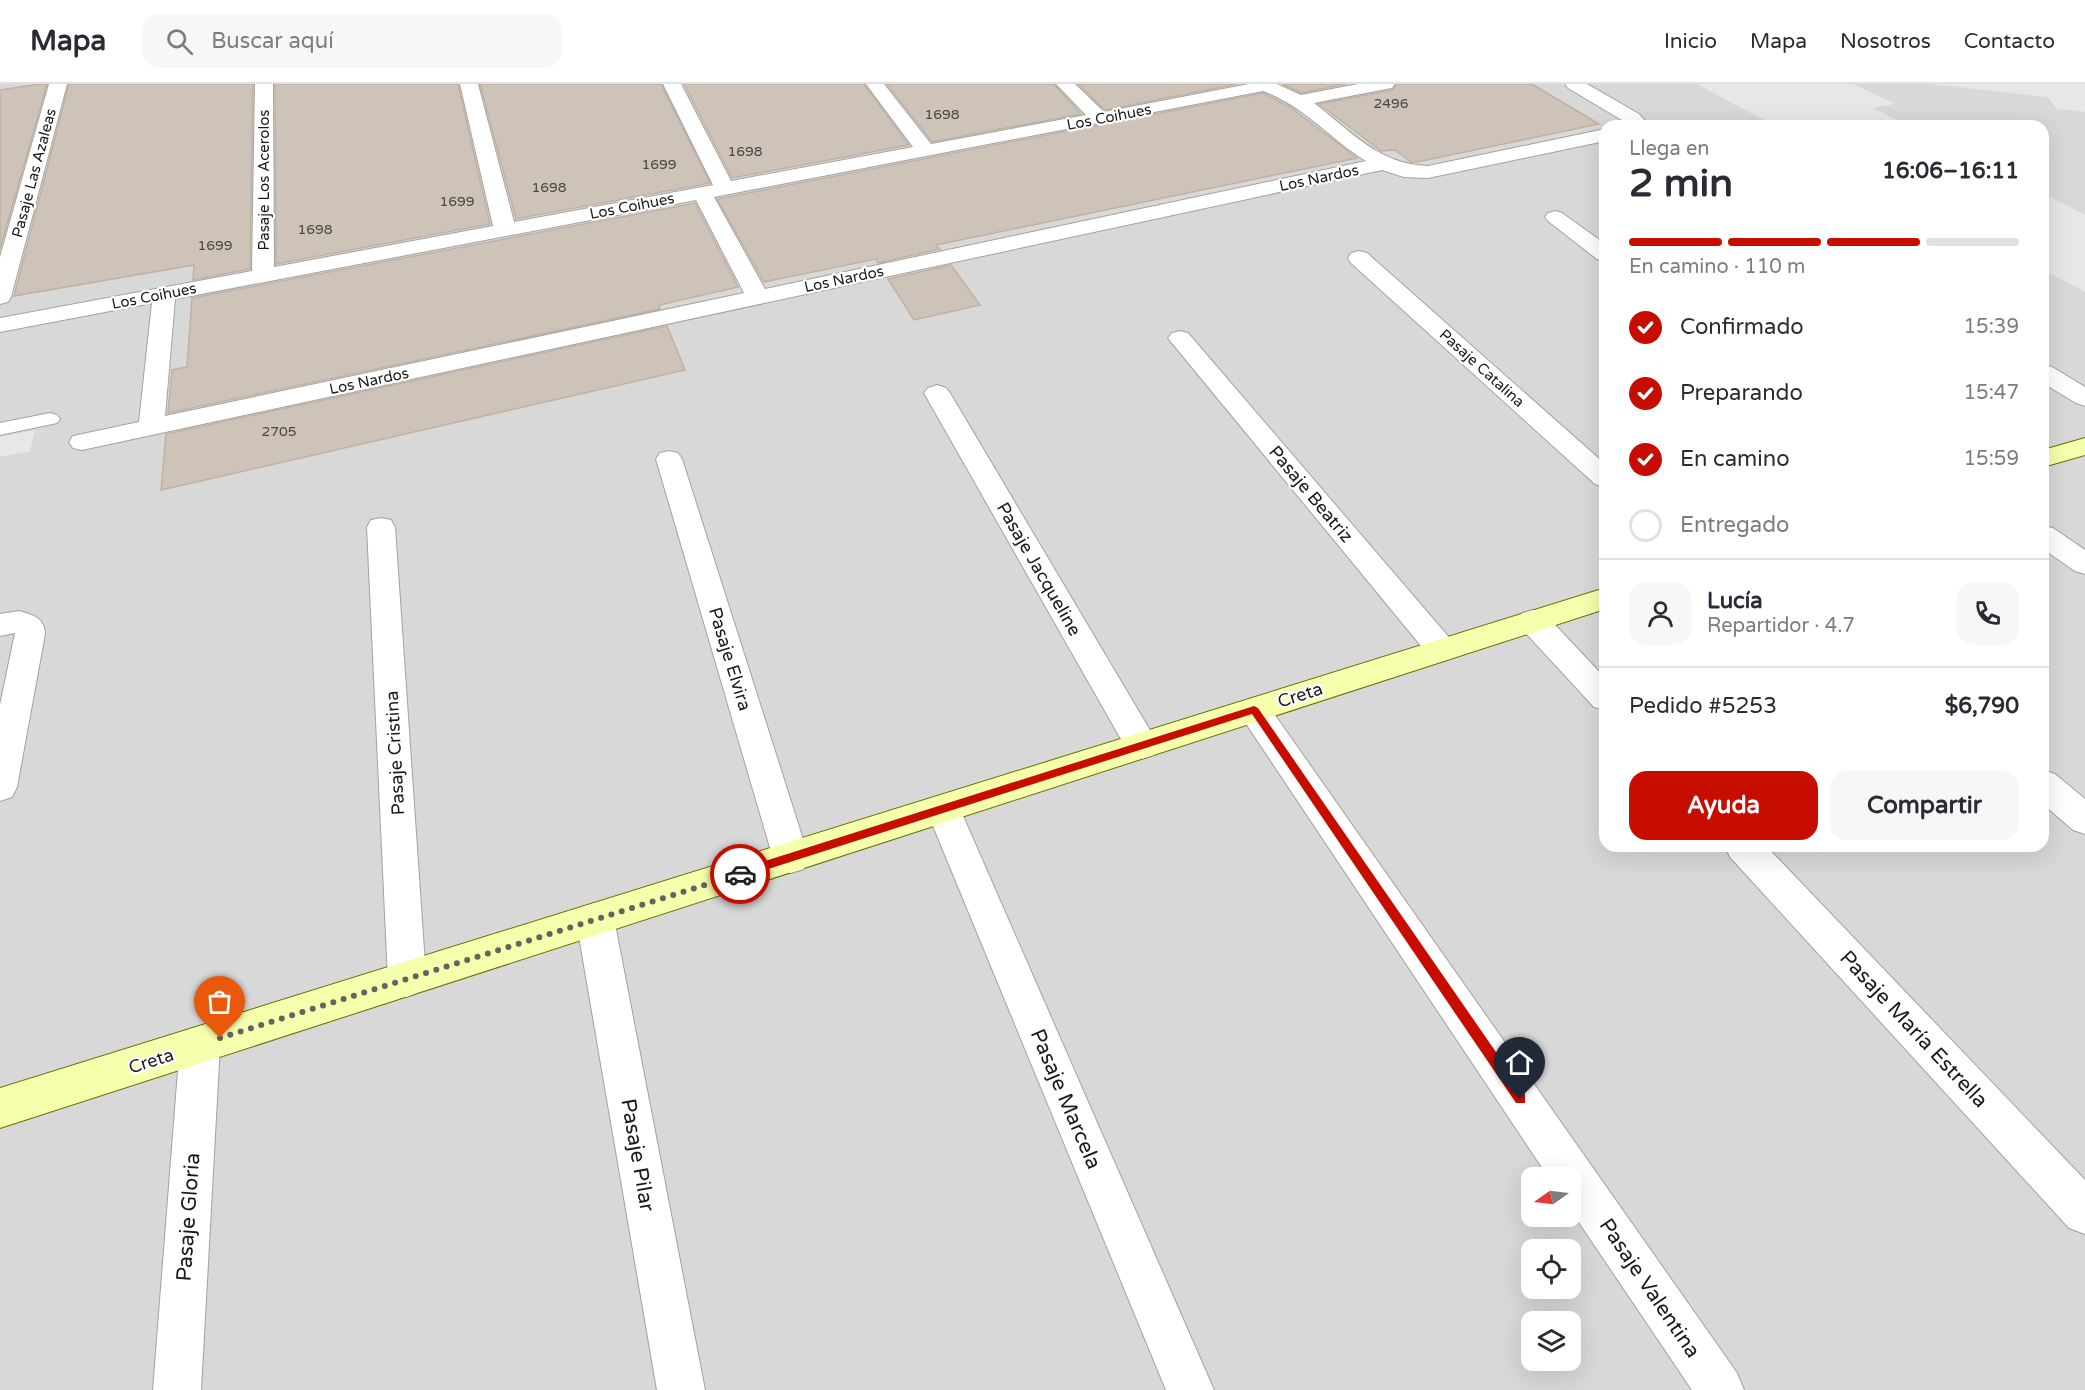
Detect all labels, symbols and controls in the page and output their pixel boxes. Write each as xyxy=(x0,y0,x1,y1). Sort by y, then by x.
search box xyxy=(142,14,562,68)
text: Mapa xyxy=(30,24,106,58)
icon: search xyxy=(163,25,196,58)
text: Buscar aquí xyxy=(211,28,334,54)
text: Inicio xyxy=(1664,29,1717,54)
text: Mapa xyxy=(1750,29,1807,54)
text: Nosotros xyxy=(1840,29,1931,54)
text: Contacto xyxy=(1964,29,2055,54)
house number: 2496 xyxy=(1373,95,1409,112)
street label: Los Coihues xyxy=(1065,100,1153,134)
street label: Pasaje Las Azaleas xyxy=(8,106,60,240)
house number: 1698 xyxy=(924,106,960,123)
street label: Pasaje Los Acerolos xyxy=(255,110,273,250)
text: Llega en xyxy=(1629,137,1709,161)
house number: 1698 xyxy=(727,143,763,160)
house number: 1699 xyxy=(641,156,677,173)
text: 16:06–16:11 xyxy=(1882,158,2019,184)
text: 2 min xyxy=(1629,160,1733,207)
street label: Los Nardos xyxy=(1278,161,1360,195)
house number: 1698 xyxy=(531,179,567,196)
street label: Los Coihues xyxy=(588,189,676,223)
house number: 1699 xyxy=(439,193,475,210)
house number: 1698 xyxy=(297,221,333,238)
house number: 1699 xyxy=(197,237,233,254)
text: En camino · 110 m xyxy=(1629,255,1805,279)
street label: Los Nardos xyxy=(803,262,885,296)
street label: Los Coihues xyxy=(110,279,198,313)
icon: check xyxy=(1629,311,1662,344)
text: Confirmado xyxy=(1680,314,1804,340)
text: 15:39 xyxy=(1964,315,2019,339)
street label: Pasaje Catalina xyxy=(1436,325,1528,411)
street label: Los Nardos xyxy=(328,364,410,398)
icon: check xyxy=(1629,377,1662,410)
text: Preparando xyxy=(1680,380,1803,406)
text: 15:47 xyxy=(1964,381,2019,405)
house number: 2705 xyxy=(261,423,297,440)
street label: Pasaje Beatriz xyxy=(1264,441,1358,547)
icon: check xyxy=(1629,443,1662,476)
text: En camino xyxy=(1680,446,1790,472)
text: 15:59 xyxy=(1964,447,2019,471)
street label: Pasaje Jacqueline xyxy=(992,498,1086,640)
text: Entregado xyxy=(1680,512,1789,538)
button: person xyxy=(1629,582,1692,645)
button: phone xyxy=(1956,582,2019,645)
text: Lucía xyxy=(1707,588,1763,614)
street label: Pasaje Elvira xyxy=(704,605,756,713)
text: Repartidor · 4.7 xyxy=(1707,614,1855,638)
street label: Creta xyxy=(1275,677,1325,713)
street label: Pasaje Cristina xyxy=(381,690,409,816)
text: Pedido #5253 xyxy=(1629,693,1777,719)
text: $6,790 xyxy=(1945,693,2019,719)
button: Ayuda xyxy=(1629,771,1818,840)
button: Compartir xyxy=(1830,771,2019,840)
courier xyxy=(710,844,770,904)
icon: car xyxy=(724,858,757,891)
street label: Pasaje María Estrella xyxy=(1834,946,1993,1113)
pin xyxy=(194,976,245,1038)
icon: bag xyxy=(203,985,236,1018)
street label: Pasaje Marcela xyxy=(1025,1025,1106,1173)
pin xyxy=(1494,1037,1545,1099)
street label: Creta xyxy=(126,1043,176,1079)
icon: home xyxy=(1503,1046,1536,1079)
street label: Pasaje Pilar xyxy=(615,1097,660,1213)
street label: Pasaje Gloria xyxy=(172,1152,205,1282)
north arrow xyxy=(1521,1167,1581,1227)
map controls xyxy=(1521,1167,1581,1371)
street label: Pasaje Valentina xyxy=(1594,1214,1705,1363)
button: locate xyxy=(1521,1239,1581,1299)
button: layers xyxy=(1521,1311,1581,1371)

